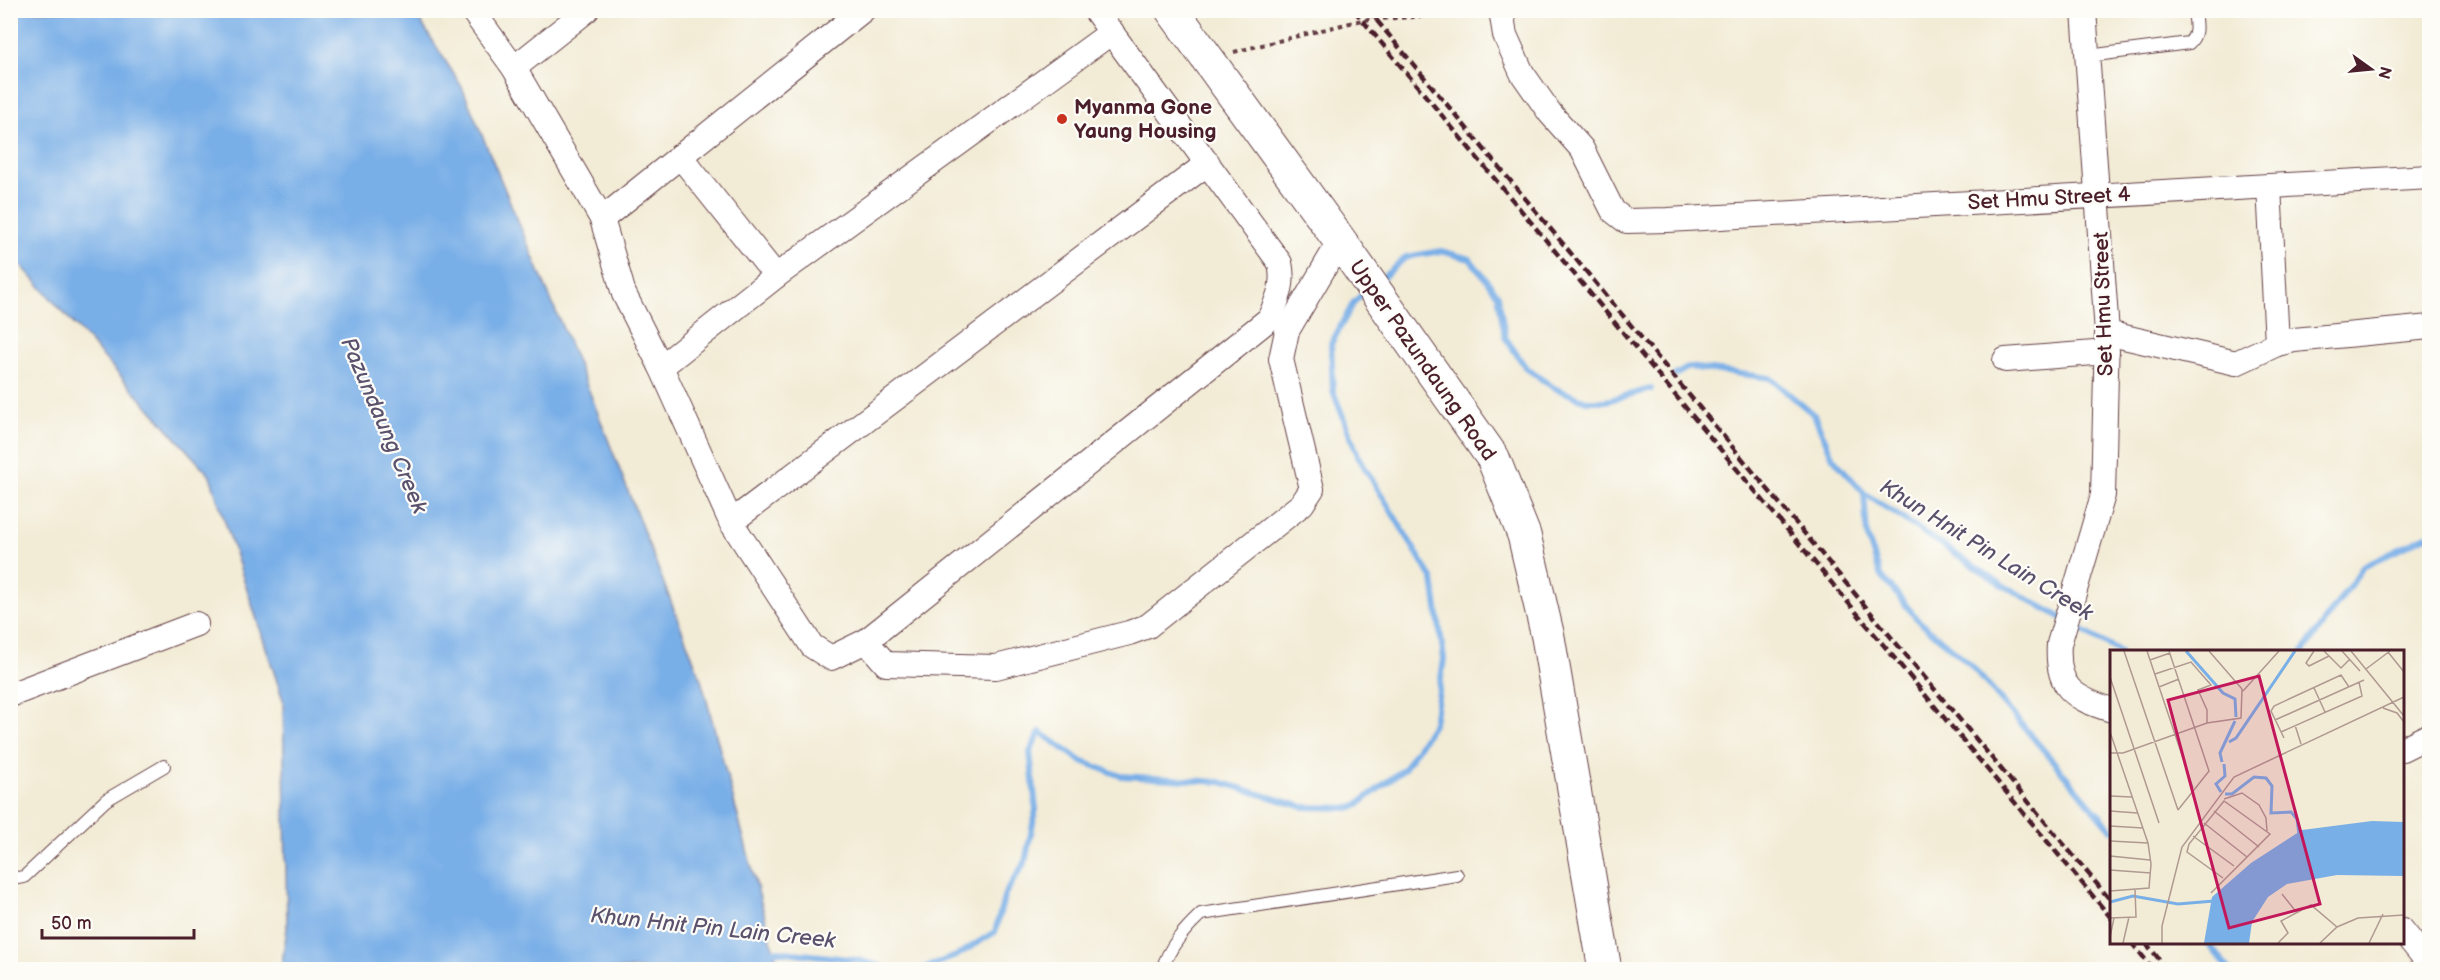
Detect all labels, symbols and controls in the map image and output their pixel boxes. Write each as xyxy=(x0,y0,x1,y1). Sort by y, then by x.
north arrow xyxy=(2341,39,2401,99)
text: N xyxy=(2373,64,2395,81)
place label: Myanma Gone Yaung Housing xyxy=(1074,95,1216,144)
marker: Myanma Gone Yaung Housing xyxy=(1055,112,1069,126)
street label: Set Hmu Street 4 xyxy=(1967,182,2131,215)
street label: Set Hmu Street xyxy=(2088,231,2119,377)
street label: Upper Pazundaung Road xyxy=(1344,255,1501,465)
water label: Pazundaung Creek xyxy=(334,333,433,519)
water label: Khun Hnit Pin Lain Creek xyxy=(1875,474,2099,628)
inset map xyxy=(2110,650,2404,944)
scale bar xyxy=(42,902,194,940)
water label: Khun Hnit Pin Lain Creek xyxy=(589,902,838,955)
text: 50 m xyxy=(51,913,92,934)

